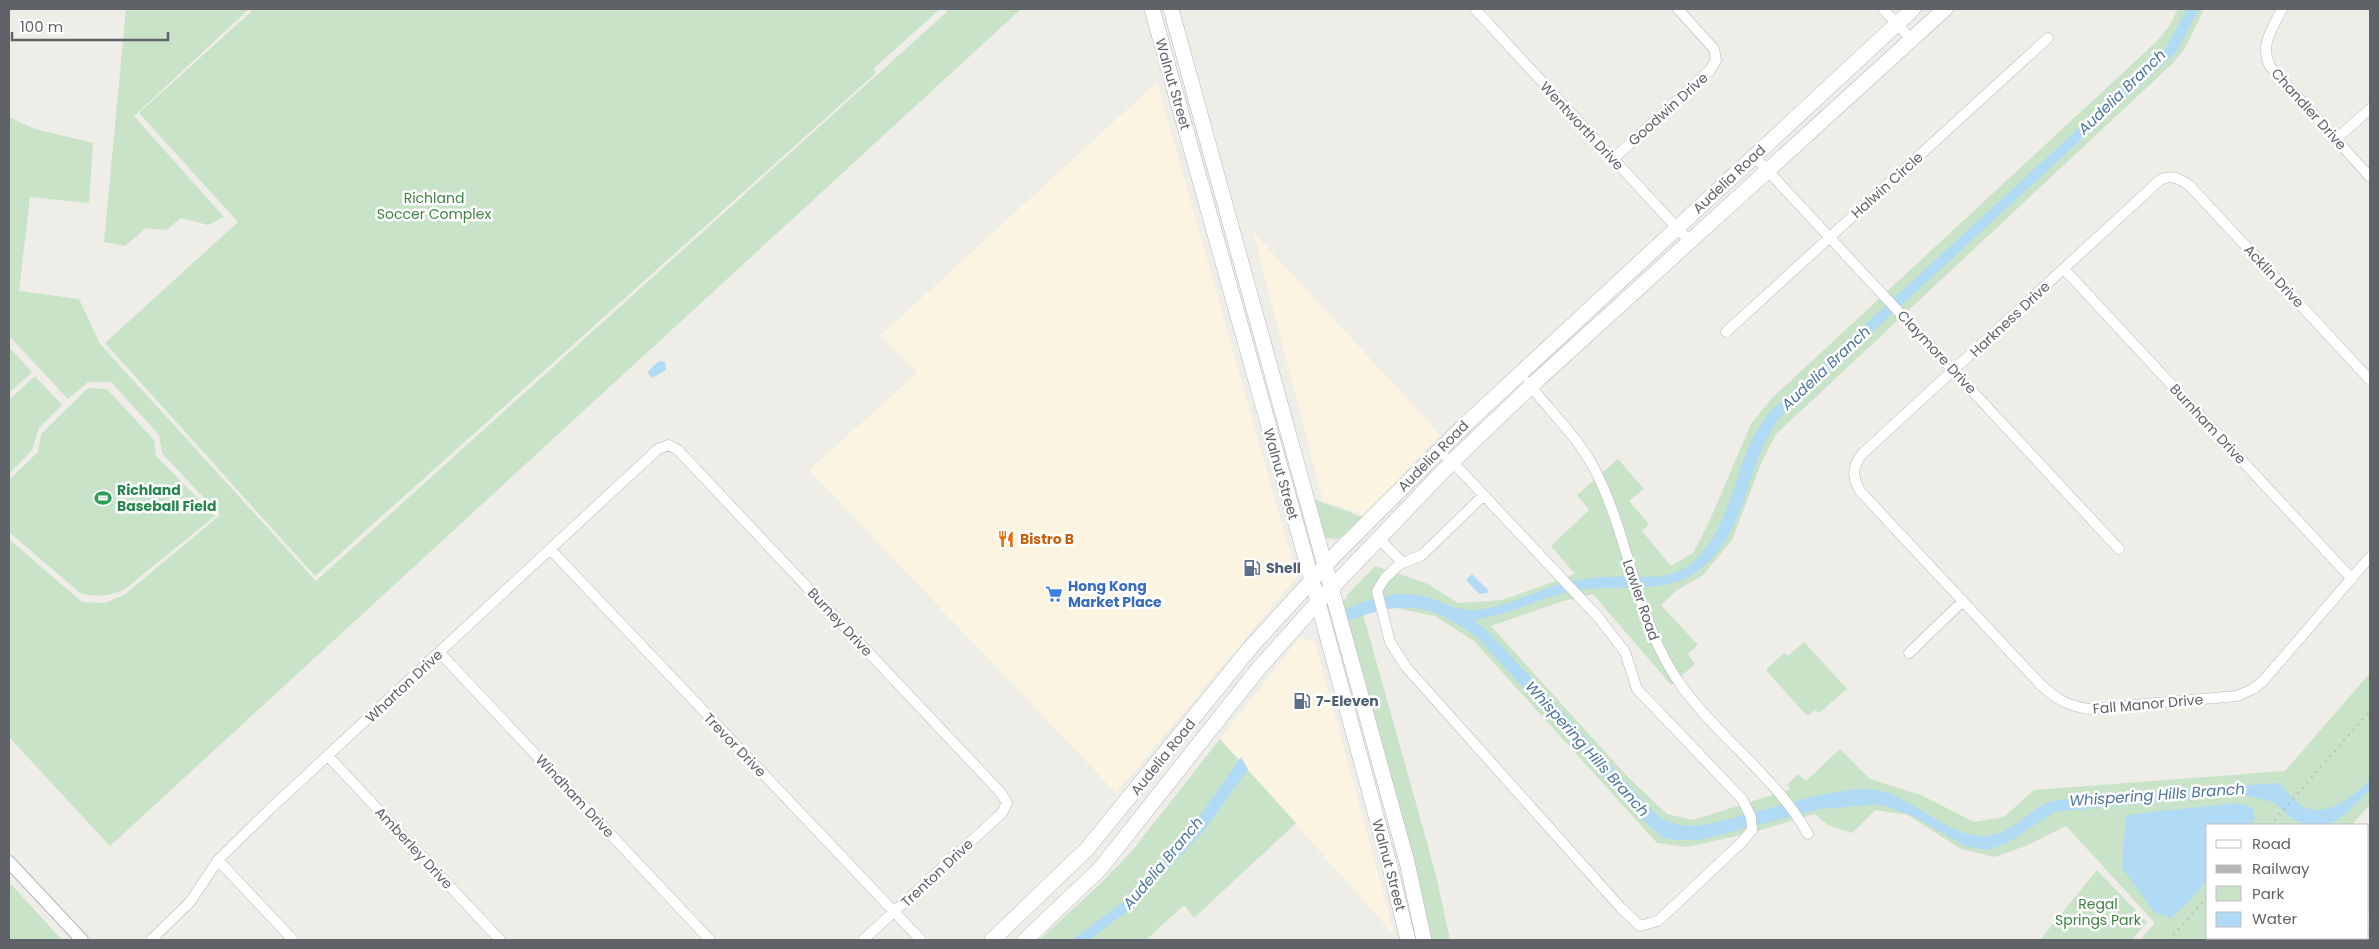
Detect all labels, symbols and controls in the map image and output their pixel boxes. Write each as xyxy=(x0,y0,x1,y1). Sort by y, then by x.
scale bar xyxy=(12,10,169,42)
text: 100 m xyxy=(20,16,63,37)
street label: Walnut Street xyxy=(1150,36,1196,132)
water label: Audelia Branch xyxy=(2072,44,2170,140)
street label: Chandler Drive xyxy=(2267,64,2351,155)
street label: Goodwin Drive xyxy=(1624,68,1712,150)
street label: Wentworth Drive xyxy=(1535,77,1629,175)
street label: Audelia Road xyxy=(1688,140,1770,218)
street label: Halwin Circle xyxy=(1847,147,1927,223)
park label: Richland Soccer Complex xyxy=(377,188,491,224)
street label: Acklin Drive xyxy=(2239,240,2309,312)
street label: Harkness Drive xyxy=(1966,276,2055,361)
street label: Claymore Drive xyxy=(1893,306,1981,398)
water label: Audelia Branch xyxy=(1776,321,1875,415)
street label: Burnham Drive xyxy=(2165,379,2251,469)
street label: Audelia Road xyxy=(1393,416,1473,496)
street label: Walnut Street xyxy=(1258,426,1304,522)
place label: Richland Baseball Field xyxy=(117,480,216,516)
sports icon: Richland Baseball Field xyxy=(93,488,113,508)
restaurant icon: Bistro B xyxy=(996,529,1016,549)
place label: Bistro B xyxy=(1020,529,1074,549)
street label: Lawler Road xyxy=(1618,557,1664,643)
fuel station icon: Shell xyxy=(1242,558,1262,578)
place label: Shell xyxy=(1266,558,1301,578)
place label: Hong Kong Market Place xyxy=(1068,576,1162,612)
street label: Burney Drive xyxy=(803,583,877,661)
supermarket icon: Hong Kong Market Place xyxy=(1044,584,1064,604)
street label: Wharton Drive xyxy=(361,645,447,727)
water label: Whispering Hills Branch xyxy=(1521,676,1654,821)
street label: Fall Manor Drive xyxy=(2092,689,2204,719)
fuel station icon: 7-Eleven xyxy=(1292,691,1312,711)
place label: 7-Eleven xyxy=(1316,691,1379,711)
street label: Trevor Drive xyxy=(699,708,771,782)
street label: Audelia Road xyxy=(1126,715,1200,799)
street label: Windham Drive xyxy=(531,750,619,842)
water label: Whispering Hills Branch xyxy=(2069,778,2245,811)
street label: Amberley Drive xyxy=(371,802,458,894)
water label: Audelia Branch xyxy=(1117,812,1207,914)
street label: Walnut Street xyxy=(1367,817,1411,913)
legend xyxy=(2206,824,2369,939)
text: Road xyxy=(2252,833,2291,854)
street label: Trenton Drive xyxy=(896,834,978,912)
text: Railway xyxy=(2252,858,2310,879)
text: Park xyxy=(2252,883,2284,904)
park label: Regal Springs Park xyxy=(2055,894,2142,930)
text: Water xyxy=(2252,908,2298,929)

